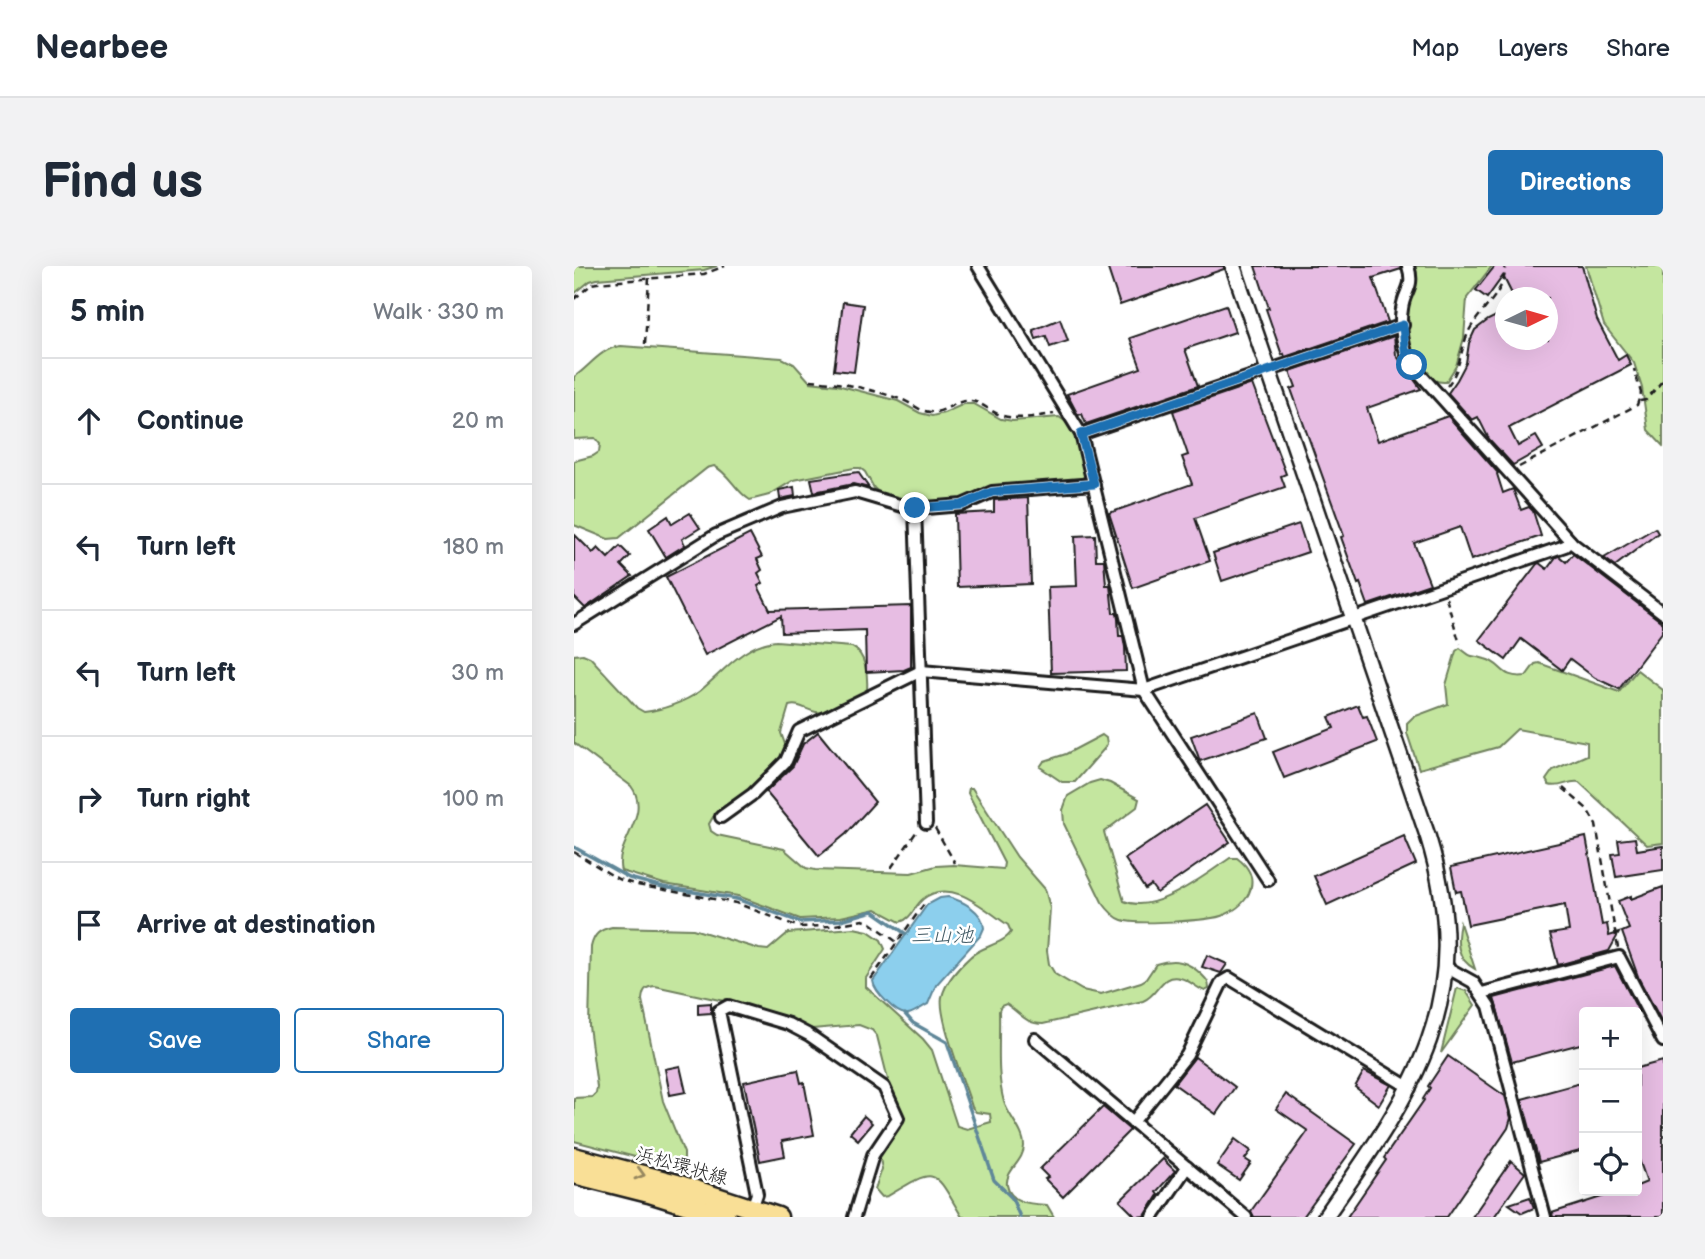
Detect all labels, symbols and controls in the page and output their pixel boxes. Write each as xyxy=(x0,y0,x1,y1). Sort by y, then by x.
text: Nearbee xyxy=(35,28,168,68)
text: Map xyxy=(1411,34,1459,63)
text: Layers xyxy=(1497,34,1568,63)
text: Share xyxy=(1606,34,1670,63)
button: Directions xyxy=(1488,150,1663,215)
text: Find us xyxy=(42,153,203,212)
north arrow xyxy=(1495,287,1558,350)
text: 5 min xyxy=(70,294,145,330)
text: Walk · 330 m xyxy=(373,298,504,326)
route start xyxy=(1396,349,1427,380)
icon: ahead xyxy=(70,402,108,440)
text: Continue xyxy=(137,406,244,437)
text: 20 m xyxy=(452,407,504,435)
route end xyxy=(899,492,930,523)
icon: left xyxy=(70,528,108,566)
text: Turn left xyxy=(137,532,236,563)
text: 180 m xyxy=(443,533,504,561)
icon: left xyxy=(70,654,108,692)
text: Turn left xyxy=(137,658,236,689)
text: 30 m xyxy=(451,659,504,687)
icon: right xyxy=(70,780,108,818)
text: Turn right xyxy=(137,784,250,815)
text: 100 m xyxy=(443,785,504,813)
icon: arrive xyxy=(70,906,108,944)
text: Arrive at destination xyxy=(137,910,376,941)
water label: 三山池 xyxy=(911,923,974,948)
map controls xyxy=(1579,1007,1642,1196)
button: + xyxy=(1579,1007,1642,1070)
button: Save xyxy=(70,1008,280,1073)
button: Share xyxy=(294,1008,504,1073)
button: − xyxy=(1579,1070,1642,1133)
button: locate xyxy=(1579,1133,1642,1196)
street label: 浜松環状線 xyxy=(633,1142,730,1191)
one-way arrow xyxy=(634,1166,646,1180)

